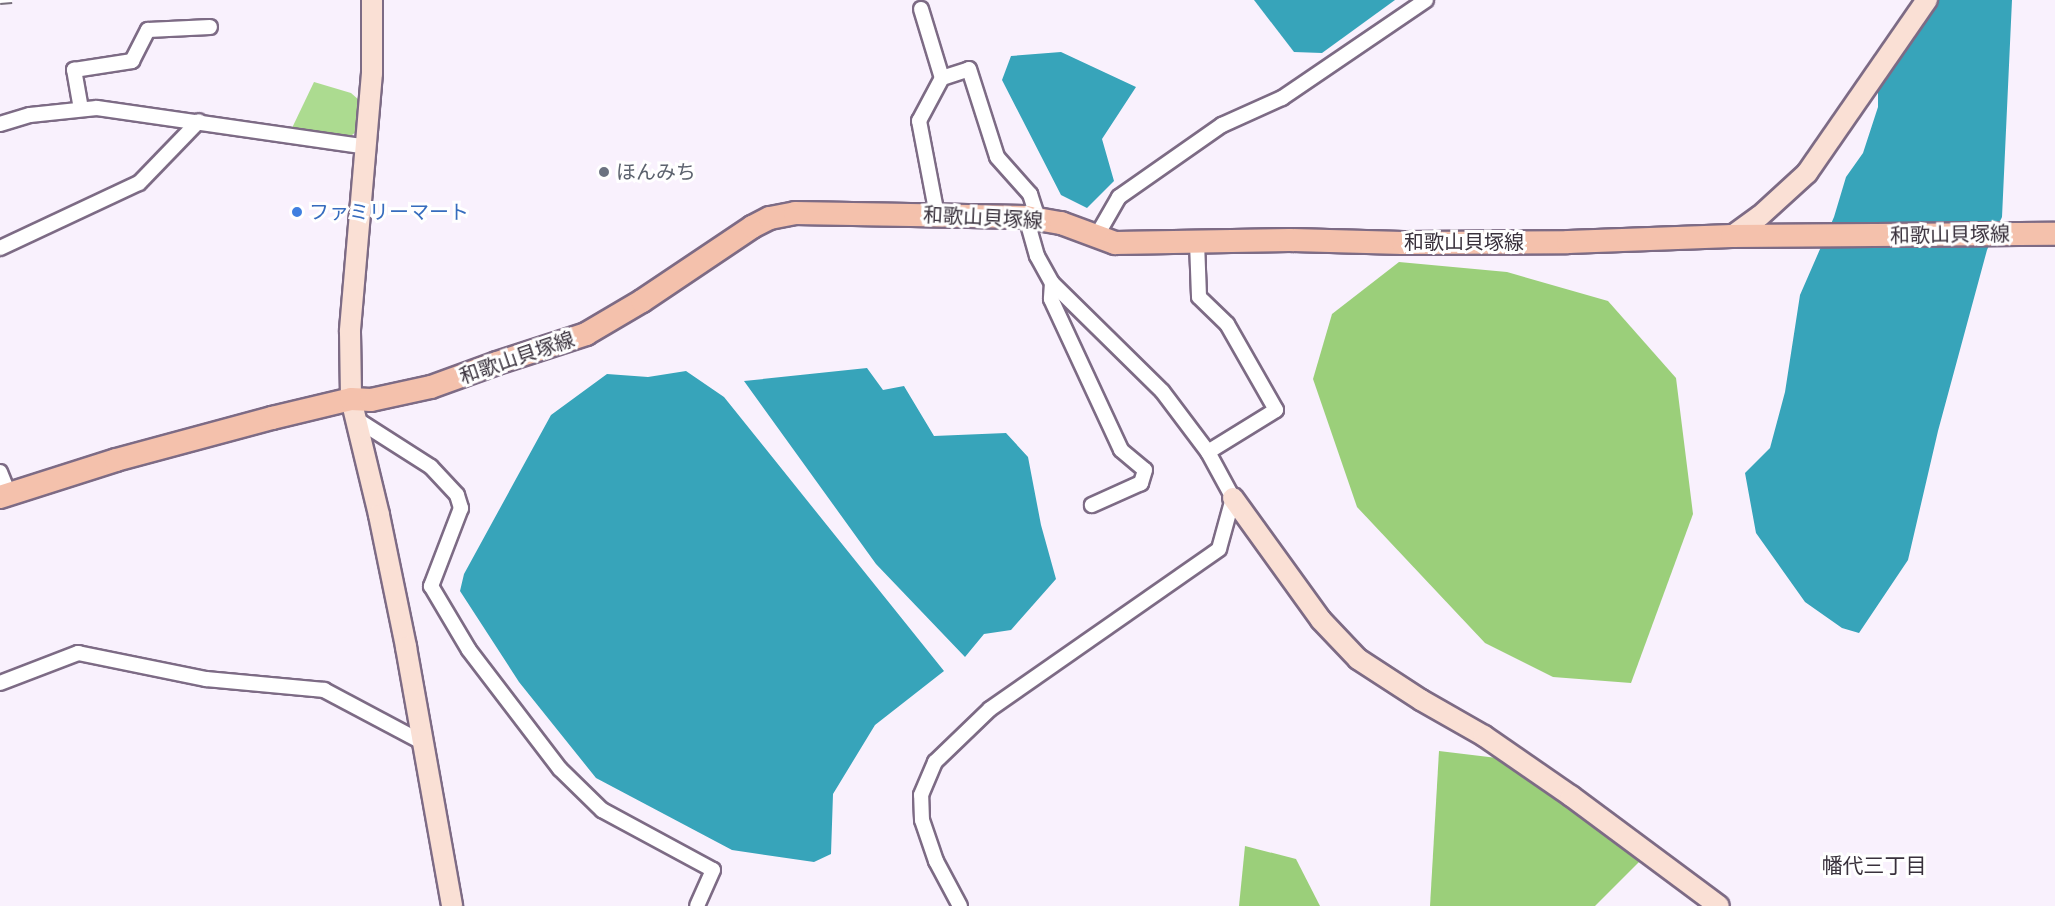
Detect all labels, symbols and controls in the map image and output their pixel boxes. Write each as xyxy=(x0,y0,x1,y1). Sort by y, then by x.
place label: ほんみち xyxy=(616,160,696,184)
marker: ほんみち xyxy=(597,165,611,179)
place label: ファミリーマート xyxy=(309,200,469,224)
street label: 和歌山貝塚線 xyxy=(922,203,1044,233)
marker: ファミリーマート xyxy=(290,205,304,219)
street label: 和歌山貝塚線 xyxy=(1890,222,2010,248)
street label: 和歌山貝塚線 xyxy=(1404,230,1524,254)
street label: 和歌山貝塚線 xyxy=(456,327,578,389)
district label: 幡代三丁目 xyxy=(1822,853,1926,879)

